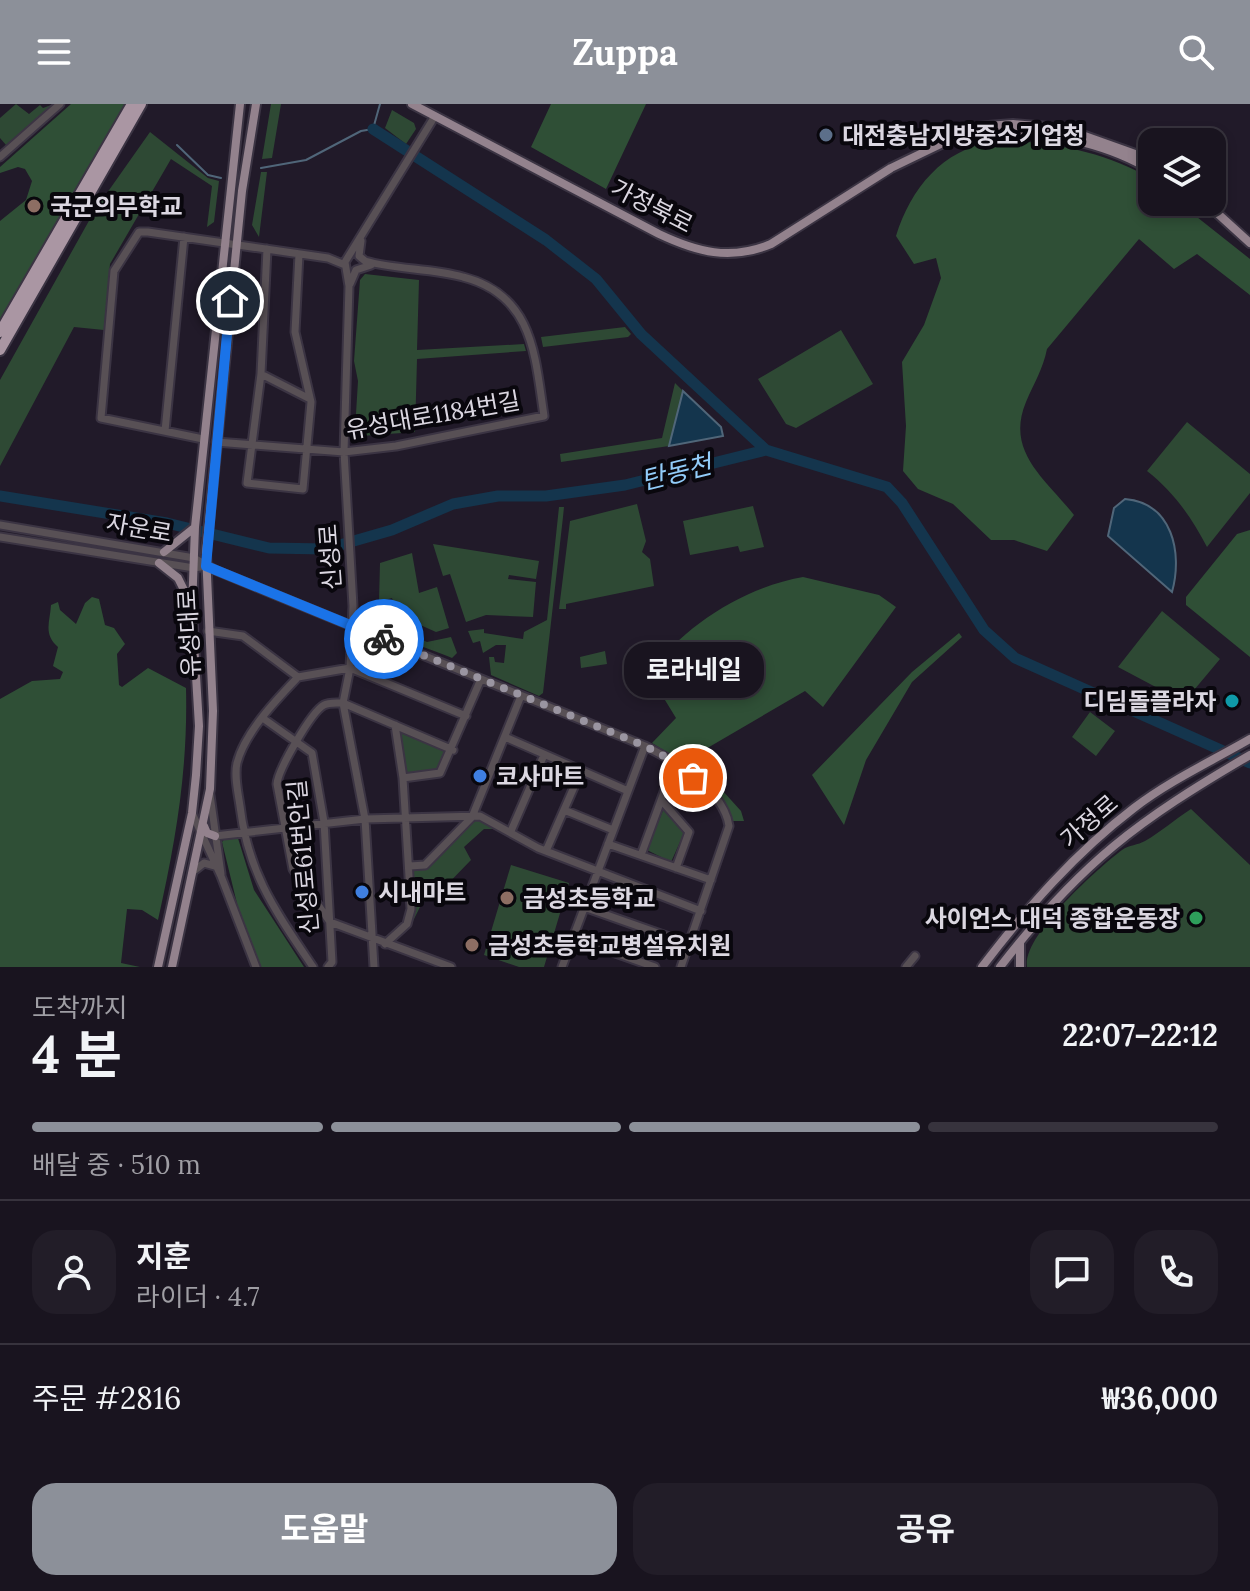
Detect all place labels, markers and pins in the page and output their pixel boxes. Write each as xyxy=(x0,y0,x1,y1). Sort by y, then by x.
place label: 대전충남지방중소기업청 xyxy=(842,120,1085,151)
marker: 대전충남지방중소기업청 xyxy=(817,126,835,144)
place label: 국군의무학교 xyxy=(50,191,182,222)
marker: 국군의무학교 xyxy=(25,197,43,215)
pin xyxy=(196,267,264,335)
callout: 로라네일 xyxy=(623,642,763,698)
place label: 디딤돌플라자 xyxy=(1084,686,1216,717)
marker: 디딤돌플라자 xyxy=(1223,692,1241,710)
pin xyxy=(659,744,727,812)
place label: 코사마트 xyxy=(496,761,584,792)
marker: 코사마트 xyxy=(471,767,489,785)
place label: 시내마트 xyxy=(378,877,466,908)
marker: 시내마트 xyxy=(353,883,371,901)
place label: 금성초등학교 xyxy=(523,883,655,914)
marker: 금성초등학교 xyxy=(498,889,516,907)
place label: 사이언스 대덕 종합운동장 xyxy=(924,903,1180,934)
marker: 사이언스 대덕 종합운동장 xyxy=(1187,909,1205,927)
place label: 금성초등학교병설유치원 xyxy=(488,930,731,961)
marker: 금성초등학교병설유치원 xyxy=(463,936,481,954)

